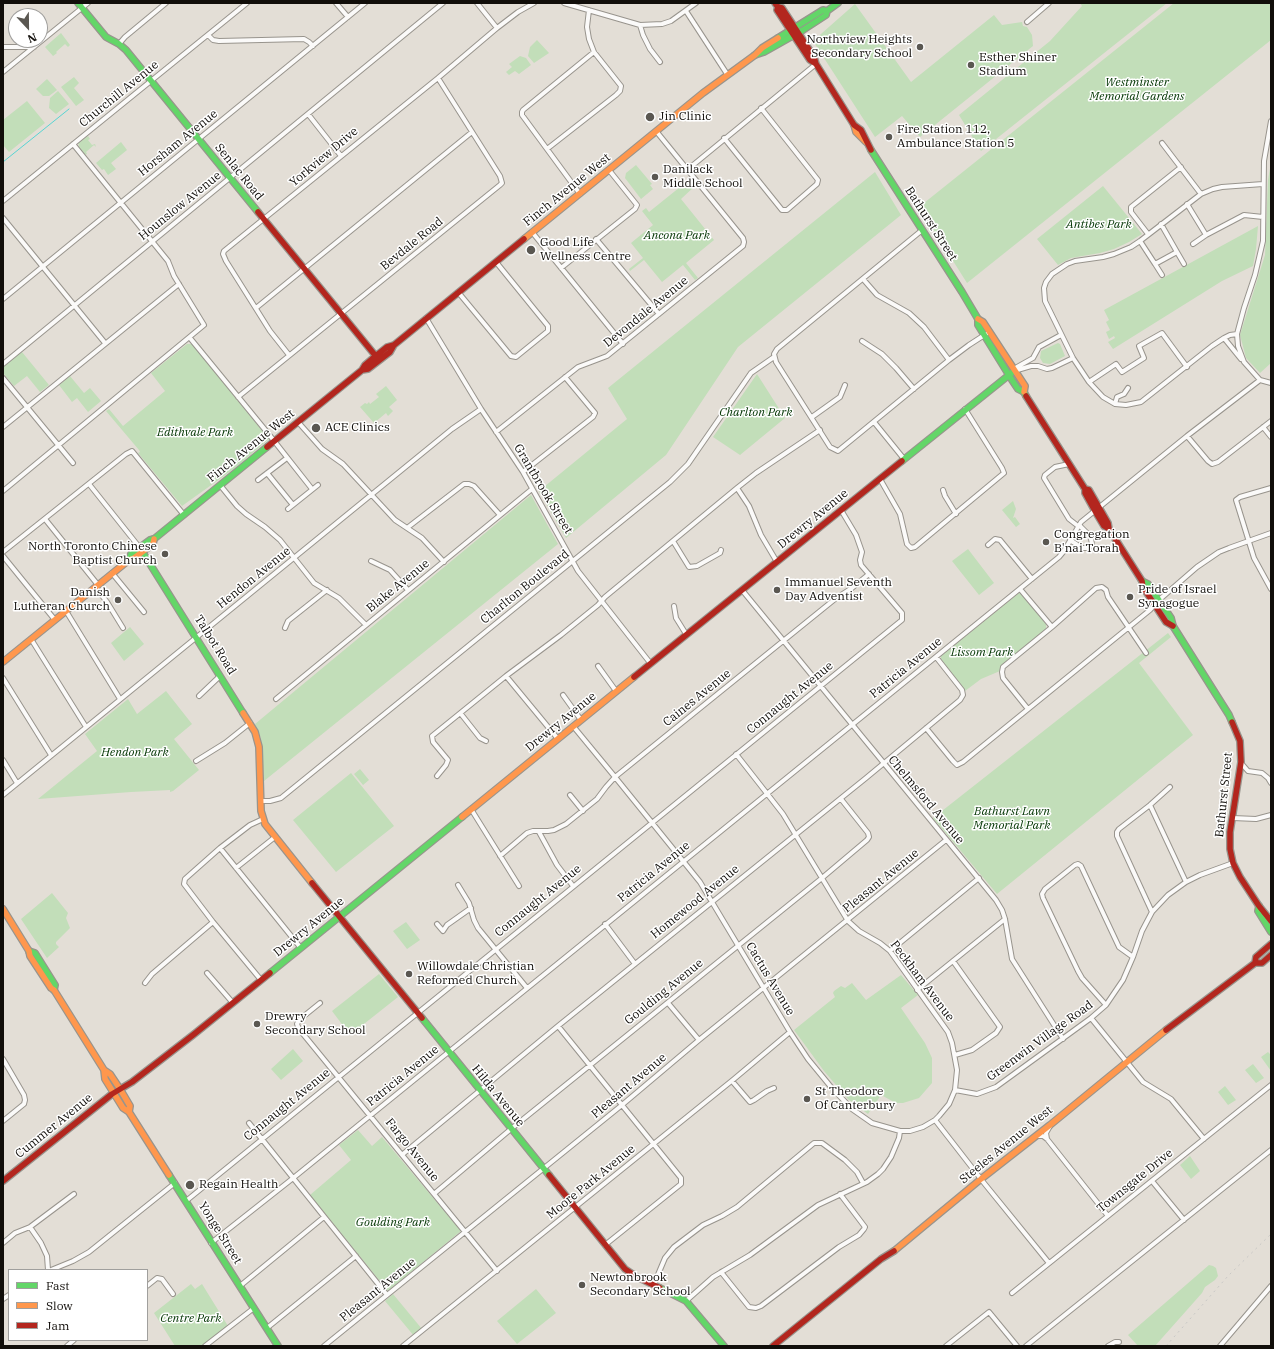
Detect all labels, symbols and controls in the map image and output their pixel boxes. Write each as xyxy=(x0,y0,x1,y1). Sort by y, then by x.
north arrow xyxy=(8,8,48,48)
text: N xyxy=(25,30,39,46)
place label: Northview Heights Secondary School xyxy=(806,33,912,61)
marker: Northview Heights Secondary School xyxy=(915,42,925,52)
place label: Esther Shiner Stadium xyxy=(979,51,1056,79)
street label: Churchill Avenue xyxy=(77,58,161,130)
marker: Esther Shiner Stadium xyxy=(966,60,976,70)
park label: Westminster Memorial Gardens xyxy=(1089,76,1185,104)
street label: Horsham Avenue xyxy=(135,107,221,179)
place label: Jin Clinic xyxy=(659,110,712,124)
marker: Jin Clinic xyxy=(644,111,656,123)
place label: Fire Station 112, Ambulance Station 5 xyxy=(897,123,1015,151)
street label: Yorkview Drive xyxy=(287,124,361,190)
marker: Fire Station 112, Ambulance Station 5 xyxy=(884,132,894,142)
street label: Senlac Road xyxy=(212,141,266,203)
street label: Finch Avenue West xyxy=(521,151,613,229)
place label: Danilack Middle School xyxy=(663,163,743,191)
street label: Hounslow Avenue xyxy=(136,168,224,244)
marker: Danilack Middle School xyxy=(650,172,660,182)
street label: Bathurst Street xyxy=(902,184,960,264)
street label: Bevdale Road xyxy=(378,214,446,274)
park label: Antibes Park xyxy=(1066,218,1132,232)
park label: Ancona Park xyxy=(644,229,710,243)
place label: Good Life Wellness Centre xyxy=(540,236,631,264)
marker: Good Life Wellness Centre xyxy=(525,244,537,256)
street label: Devondale Avenue xyxy=(601,274,691,350)
park label: Charlton Park xyxy=(719,406,793,420)
street label: Finch Avenue West xyxy=(205,407,297,485)
place label: ACE Clinics xyxy=(325,421,390,435)
marker: ACE Clinics xyxy=(310,422,322,434)
park label: Edithvale Park xyxy=(157,426,233,440)
street label: Grantbrook Street xyxy=(511,442,575,536)
street label: Drewry Avenue xyxy=(775,486,851,552)
place label: Congregation B'nai Torah xyxy=(1054,528,1130,556)
marker: Congregation B'nai Torah xyxy=(1041,537,1051,547)
place label: North Toronto Chinese Baptist Church xyxy=(28,540,157,568)
street label: Hendon Avenue xyxy=(214,544,294,612)
street label: Charlton Boulevard xyxy=(478,547,572,627)
marker: North Toronto Chinese Baptist Church xyxy=(160,549,170,559)
street label: Blake Avenue xyxy=(364,556,432,616)
place label: Immanuel Seventh Day Adventist xyxy=(785,576,892,604)
place label: Pride of Israel Synagogue xyxy=(1138,583,1216,611)
marker: Immanuel Seventh Day Adventist xyxy=(772,585,782,595)
place label: Danish Lutheran Church xyxy=(13,586,110,614)
marker: Pride of Israel Synagogue xyxy=(1125,592,1135,602)
marker: Danish Lutheran Church xyxy=(113,595,123,605)
street label: Talbot Road xyxy=(191,613,239,677)
street label: Patricia Avenue xyxy=(867,635,945,701)
park label: Lissom Park xyxy=(951,646,1013,660)
street label: Connaught Avenue xyxy=(744,659,836,737)
street label: Caines Avenue xyxy=(660,666,734,730)
street label: Drewry Avenue xyxy=(523,689,599,755)
park label: Hendon Park xyxy=(101,746,169,760)
street label: Bathurst Street xyxy=(1212,752,1236,838)
street label: Chelmsford Avenue xyxy=(885,753,967,847)
park label: Bathurst Lawn Memorial Park xyxy=(973,805,1051,833)
street label: Patricia Avenue xyxy=(615,839,693,905)
street label: Pleasant Avenue xyxy=(840,846,922,916)
street label: Connaught Avenue xyxy=(492,862,584,940)
street label: Homewood Avenue xyxy=(648,862,742,942)
street label: Drewry Avenue xyxy=(271,894,347,960)
street label: Peckham Avenue xyxy=(887,938,957,1024)
street label: Cactus Avenue xyxy=(742,940,798,1018)
street label: Goulding Avenue xyxy=(622,956,706,1028)
place label: Willowdale Christian Reformed Church xyxy=(417,960,534,988)
marker: Willowdale Christian Reformed Church xyxy=(404,969,414,979)
street label: Greenwin Village Road xyxy=(984,998,1096,1084)
place label: Drewry Secondary School xyxy=(265,1010,366,1038)
marker: Drewry Secondary School xyxy=(252,1019,262,1029)
street label: Patricia Avenue xyxy=(364,1043,442,1109)
street label: Pleasant Avenue xyxy=(589,1050,669,1122)
street label: Hilda Avenue xyxy=(469,1062,527,1130)
street label: Connaught Avenue xyxy=(241,1066,333,1144)
place label: St Theodore Of Canterbury xyxy=(815,1085,895,1113)
street label: Cummer Avenue xyxy=(13,1091,95,1161)
marker: St Theodore Of Canterbury xyxy=(802,1094,812,1104)
street label: Steeles Avenue West xyxy=(957,1103,1055,1187)
street label: Fargo Avenue xyxy=(382,1116,442,1184)
street label: Moore Park Avenue xyxy=(544,1142,638,1222)
street label: Townsgate Drive xyxy=(1094,1146,1176,1216)
place label: Regain Health xyxy=(199,1178,278,1192)
marker: Regain Health xyxy=(184,1179,196,1191)
street label: Yonge Street xyxy=(195,1199,245,1267)
park label: Goulding Park xyxy=(356,1216,430,1230)
street label: Pleasant Avenue xyxy=(337,1255,419,1325)
legend xyxy=(8,1269,148,1341)
place label: Newtonbrook Secondary School xyxy=(590,1271,691,1299)
text: Fast xyxy=(46,1278,70,1293)
marker: Newtonbrook Secondary School xyxy=(577,1280,587,1290)
text: Slow xyxy=(46,1298,73,1313)
park label: Centre Park xyxy=(160,1312,222,1326)
text: Jam xyxy=(46,1318,69,1333)

